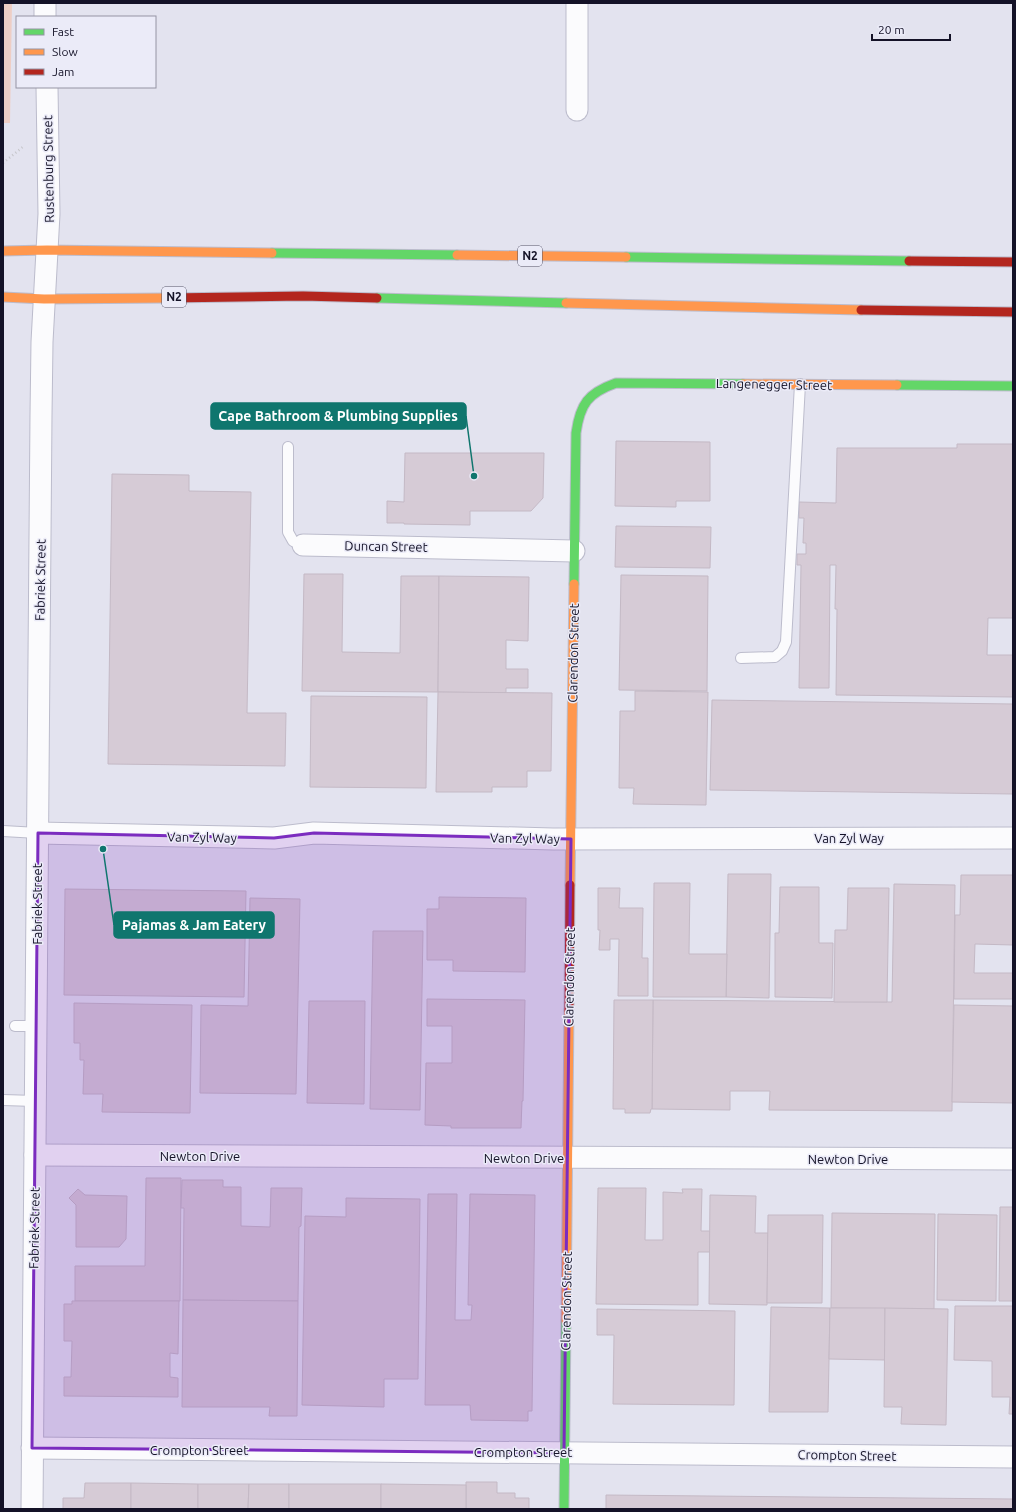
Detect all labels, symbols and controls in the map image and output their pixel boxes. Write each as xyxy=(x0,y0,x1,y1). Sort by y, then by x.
legend xyxy=(16,16,156,88)
scale bar xyxy=(872,16,950,42)
text: 20 m xyxy=(878,23,905,36)
text: Fast xyxy=(52,25,74,38)
text: Slow xyxy=(52,45,78,58)
text: Jam xyxy=(52,65,74,78)
street label: Rustenburg Street xyxy=(40,115,56,223)
road number: N2 xyxy=(518,246,542,266)
road number: N2 xyxy=(162,287,186,307)
street label: Langenegger Street xyxy=(716,376,832,392)
callout: Cape Bathroom & Plumbing Supplies xyxy=(211,403,466,429)
text: Cape Bathroom & Plumbing Supplies xyxy=(218,408,458,424)
street label: Duncan Street xyxy=(344,538,428,554)
street label: Fabriek Street xyxy=(32,539,48,621)
street label: Clarendon Street xyxy=(565,603,581,703)
street label: Van Zyl Way xyxy=(167,829,237,845)
street label: Van Zyl Way xyxy=(490,830,560,846)
street label: Van Zyl Way xyxy=(814,831,884,845)
street label: Fabriek Street xyxy=(30,863,44,945)
callout: Pajamas & Jam Eatery xyxy=(114,912,274,938)
text: Pajamas & Jam Eatery xyxy=(122,917,267,933)
street label: Clarendon Street xyxy=(561,927,577,1027)
street label: Newton Drive xyxy=(160,1149,240,1163)
street label: Newton Drive xyxy=(484,1151,564,1165)
street label: Newton Drive xyxy=(808,1152,888,1166)
street label: Fabriek Street xyxy=(26,1187,42,1269)
street label: Clarendon Street xyxy=(558,1251,574,1351)
street label: Crompton Street xyxy=(150,1443,248,1457)
street label: Crompton Street xyxy=(474,1445,572,1459)
street label: Crompton Street xyxy=(798,1447,896,1463)

